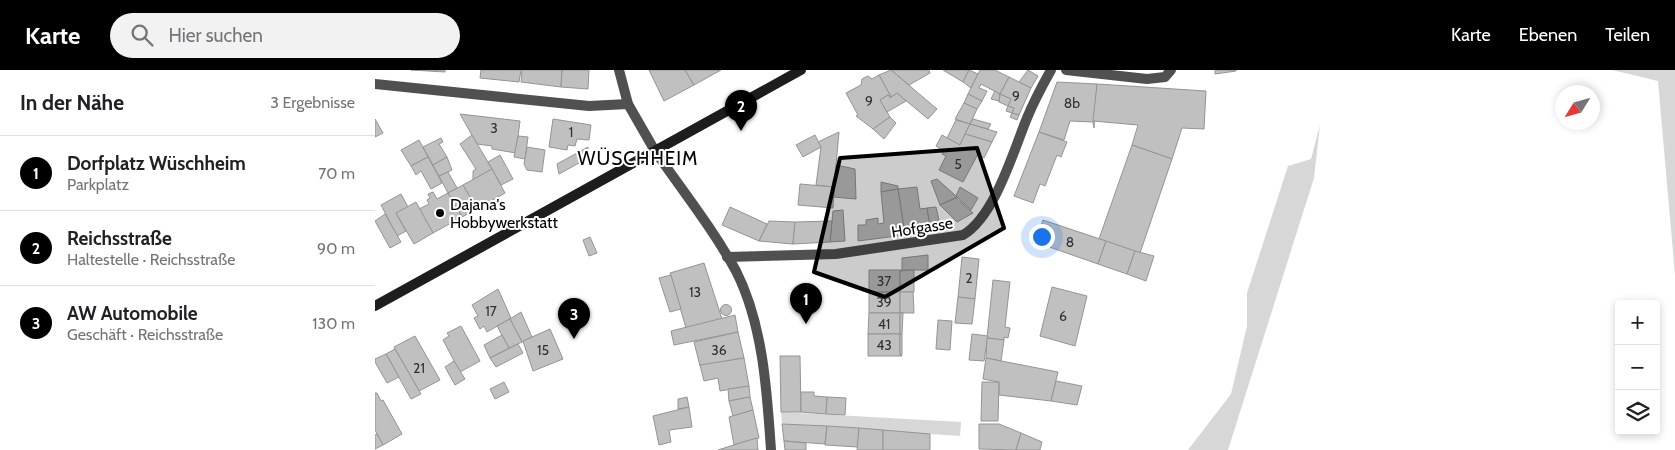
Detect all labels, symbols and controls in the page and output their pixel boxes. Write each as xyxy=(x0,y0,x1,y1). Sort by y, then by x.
search box xyxy=(110,13,460,58)
text: Karte xyxy=(25,21,80,50)
icon: search xyxy=(128,21,156,49)
text: Hier suchen xyxy=(168,24,263,47)
text: Karte xyxy=(1451,24,1491,46)
text: Ebenen xyxy=(1519,24,1577,46)
text: Teilen xyxy=(1605,24,1650,46)
north arrow xyxy=(1555,85,1600,130)
house number: 9 xyxy=(1012,87,1020,105)
text: In der Nähe xyxy=(20,90,124,115)
pin: 2 xyxy=(725,90,757,131)
house number: 9 xyxy=(865,92,873,110)
text: 3 Ergebnisse xyxy=(270,93,355,112)
house number: 8b xyxy=(1064,94,1080,112)
house number: 3 xyxy=(490,119,498,137)
house number: 1 xyxy=(569,123,573,141)
district label: WÜSCHHEIM xyxy=(577,147,699,170)
text: Dorfplatz Wüschheim xyxy=(67,152,246,175)
house number: 5 xyxy=(954,155,962,173)
text: 1 xyxy=(33,164,39,183)
text: 70 m xyxy=(318,164,355,183)
text: Parkplatz xyxy=(67,175,129,194)
place label: Dajana's Hobbywerkstatt xyxy=(450,195,558,232)
marker: Dajana's Hobbywerkstatt xyxy=(434,207,446,219)
street label: Hofgasse xyxy=(890,213,954,242)
your location xyxy=(1029,224,1055,250)
text: Reichsstraße xyxy=(67,227,172,250)
house number: 8 xyxy=(1066,233,1074,251)
text: 2 xyxy=(32,239,40,258)
text: 90 m xyxy=(317,239,355,258)
text: Haltestelle · Reichsstraße xyxy=(67,250,235,269)
house number: 2 xyxy=(965,269,973,287)
house number: 37 xyxy=(877,272,891,290)
house number: 13 xyxy=(689,283,701,301)
pin: 1 xyxy=(790,283,822,324)
house number: 39 xyxy=(876,293,892,311)
pin: 3 xyxy=(558,298,590,339)
map controls xyxy=(1615,300,1660,435)
button: + xyxy=(1615,300,1660,345)
text: AW Automobile xyxy=(67,302,198,325)
house number: 17 xyxy=(485,302,497,320)
house number: 6 xyxy=(1059,307,1067,325)
text: 3 xyxy=(32,314,40,333)
text: 130 m xyxy=(312,314,355,333)
house number: 41 xyxy=(878,315,890,333)
text: Geschäft · Reichsstraße xyxy=(67,325,223,344)
house number: 43 xyxy=(876,336,892,354)
house number: 15 xyxy=(537,341,549,359)
house number: 36 xyxy=(711,341,727,359)
button: − xyxy=(1615,345,1660,390)
house number: 21 xyxy=(413,359,425,377)
button: layers xyxy=(1615,390,1660,435)

